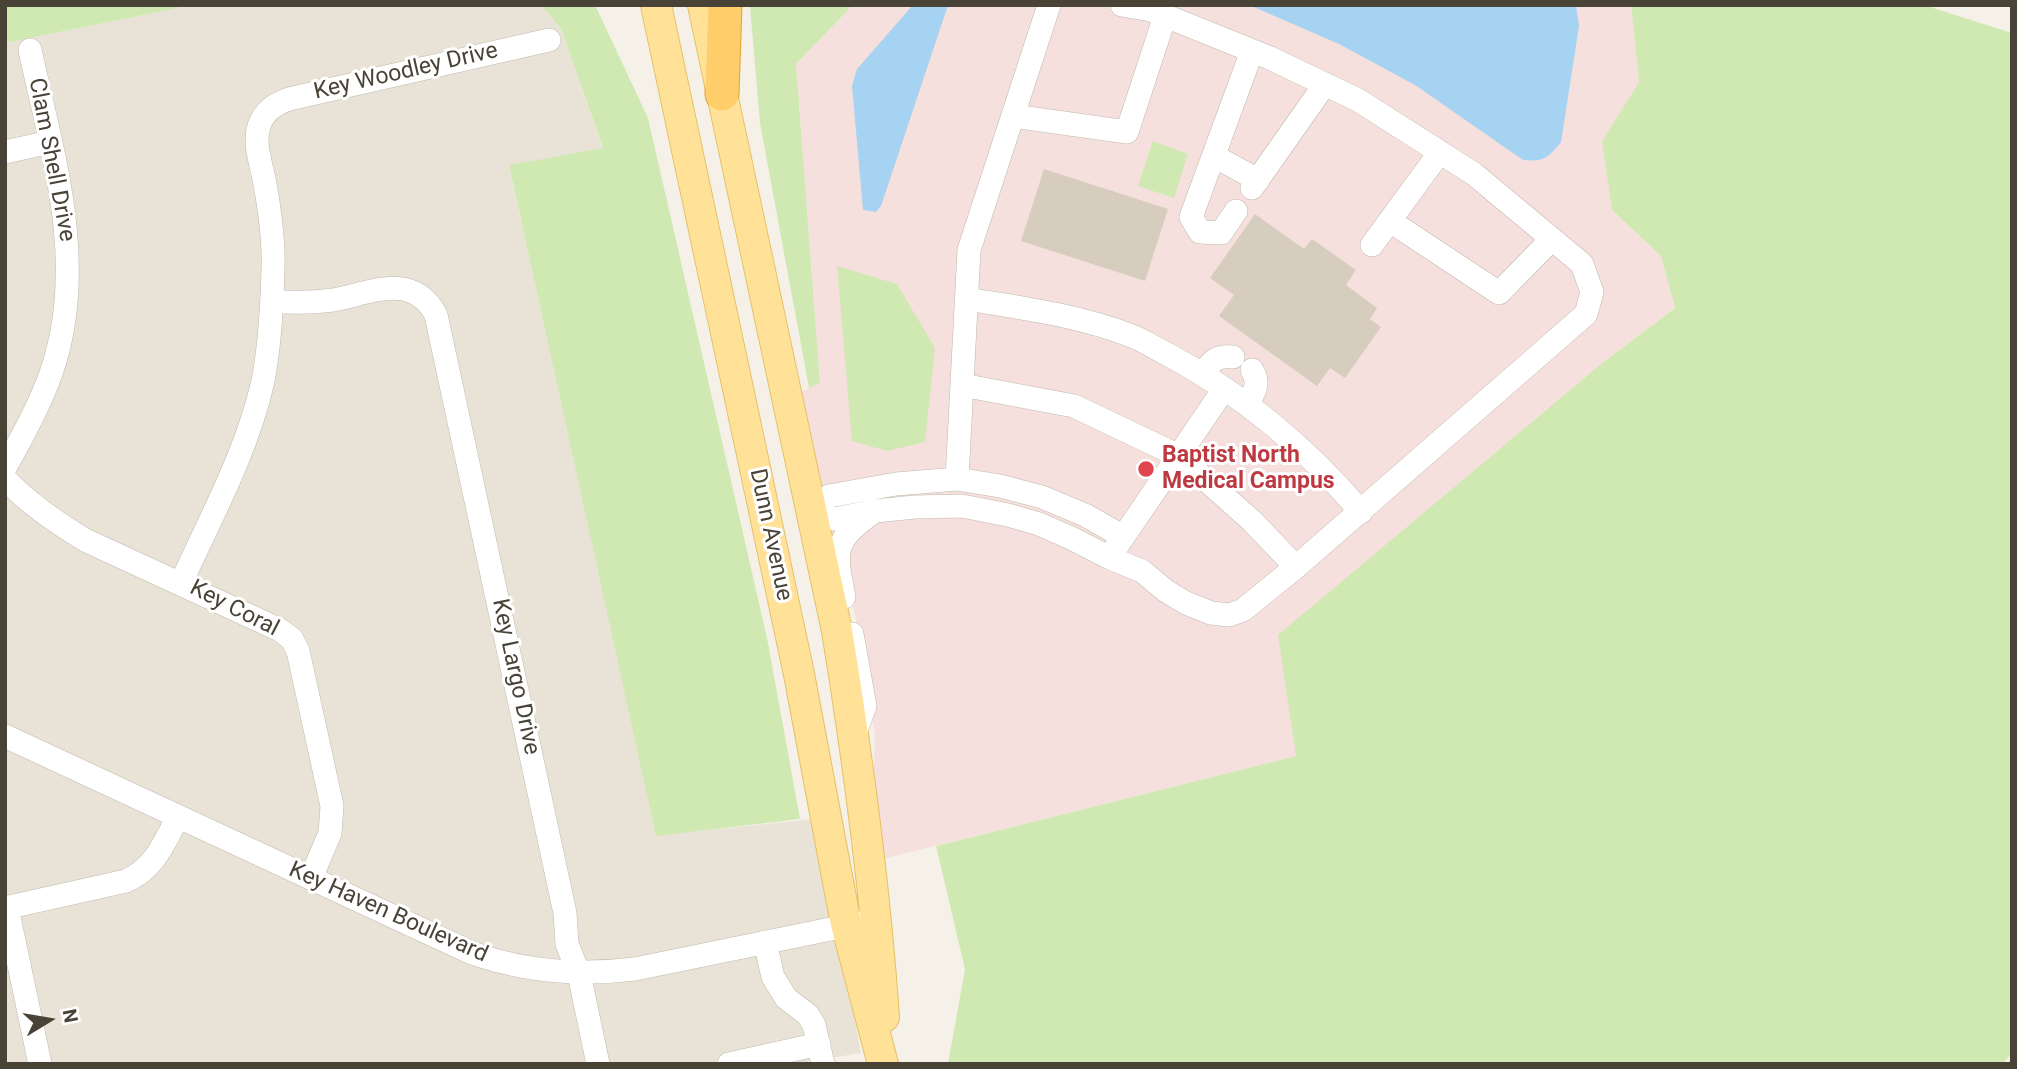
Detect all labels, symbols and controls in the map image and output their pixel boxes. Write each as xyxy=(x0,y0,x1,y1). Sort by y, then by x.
street label: Key Woodley Drive xyxy=(311,37,501,107)
street label: Clam Shell Drive xyxy=(22,76,80,244)
place label: Baptist North Medical Campus xyxy=(1162,442,1335,496)
marker: Baptist North Medical Campus xyxy=(1136,459,1156,479)
street label: Dunn Avenue xyxy=(743,467,797,603)
street label: Key Coral xyxy=(185,575,283,643)
street label: Key Largo Drive xyxy=(485,597,545,757)
street label: Key Haven Boulevard xyxy=(284,857,492,969)
north arrow xyxy=(14,985,84,1055)
text: N xyxy=(58,1007,83,1025)

